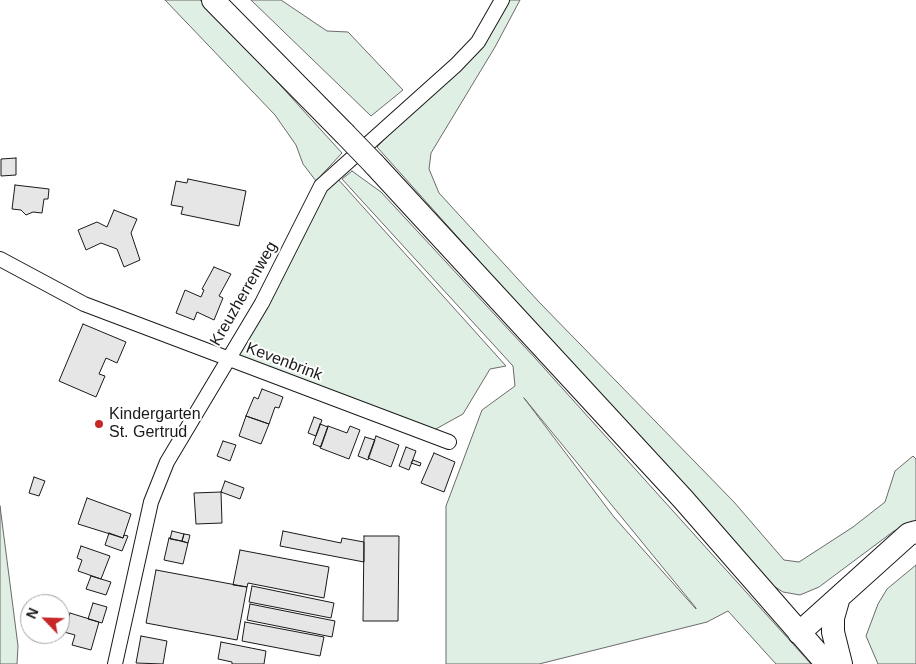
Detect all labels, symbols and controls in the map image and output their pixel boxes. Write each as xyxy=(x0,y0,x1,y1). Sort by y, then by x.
street label: Kreuzherrenweg xyxy=(206,238,282,350)
street label: Kevenbrink xyxy=(243,339,325,385)
place label: Kindergarten St. Gertrud xyxy=(109,405,201,443)
marker: Kindergarten St. Gertrud xyxy=(93,418,105,430)
north arrow xyxy=(20,594,70,644)
text: N xyxy=(23,605,42,621)

